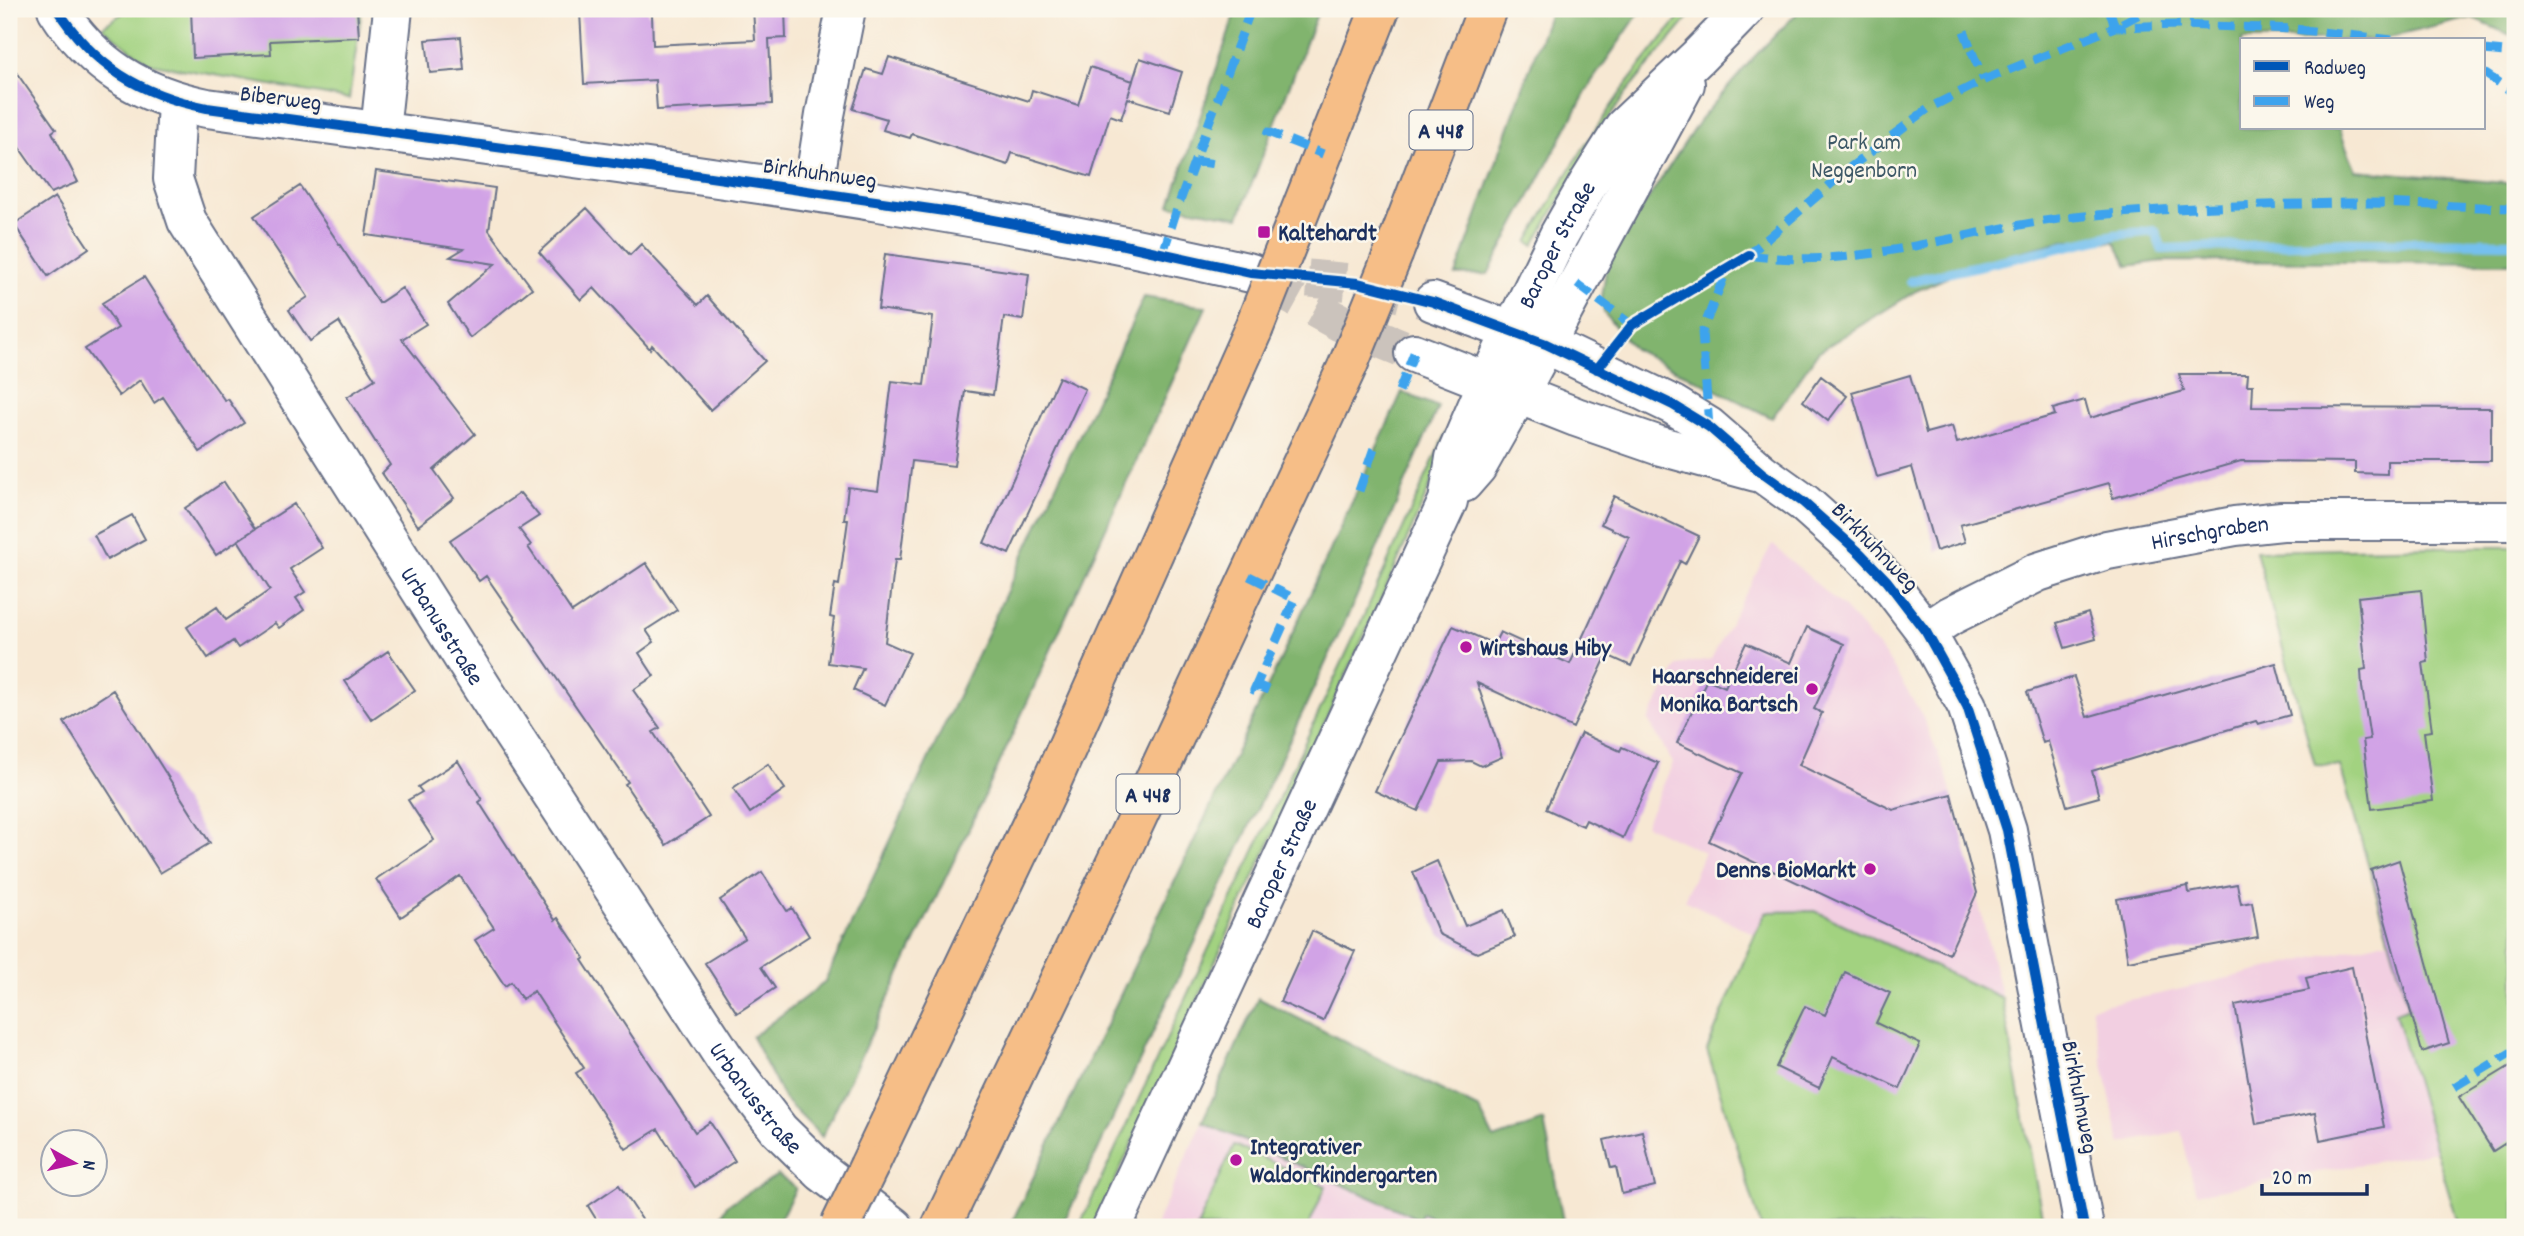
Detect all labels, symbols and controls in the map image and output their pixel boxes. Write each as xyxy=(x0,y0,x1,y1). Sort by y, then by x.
legend xyxy=(2240,38,2486,130)
text: Radweg xyxy=(2304,55,2366,85)
street label: Biberweg xyxy=(238,78,323,122)
text: Weg xyxy=(2304,89,2335,119)
road number: A 448 xyxy=(1410,111,1472,150)
park label: Park am Neggenborn xyxy=(1811,127,1917,189)
street label: Birkhuhnweg xyxy=(761,150,879,200)
street label: Baroper Straße xyxy=(1512,176,1606,315)
place label: Kaltehardt xyxy=(1278,218,1377,252)
marker: Kaltehardt xyxy=(1256,224,1272,240)
street label: Birkhuhnweg xyxy=(1822,495,1926,601)
street label: Hirschgraben xyxy=(2148,509,2271,561)
street label: Urbanusstraße xyxy=(390,561,491,693)
place label: Wirtshaus Hiby xyxy=(1480,633,1612,667)
marker: Wirtshaus Hiby xyxy=(1458,639,1474,655)
place label: Haarschneiderei Monika Bartsch xyxy=(1652,661,1799,723)
marker: Haarschneiderei Monika Bartsch xyxy=(1804,681,1820,697)
road number: A 448 xyxy=(1116,774,1180,814)
street label: Baroper Straße xyxy=(1238,794,1328,935)
place label: Denns BioMarkt xyxy=(1716,855,1856,889)
marker: Denns BioMarkt xyxy=(1862,861,1878,877)
street label: Urbanusstraße xyxy=(699,1037,809,1164)
street label: Birkhuhnweg xyxy=(2050,1038,2106,1157)
north arrow xyxy=(38,1128,108,1198)
place label: Integrativer Waldorfkindergarten xyxy=(1250,1132,1437,1194)
marker: Integrativer Waldorfkindergarten xyxy=(1228,1152,1244,1168)
scale bar xyxy=(2262,1152,2366,1196)
text: N xyxy=(73,1158,101,1171)
text: 20 m xyxy=(2272,1165,2312,1195)

